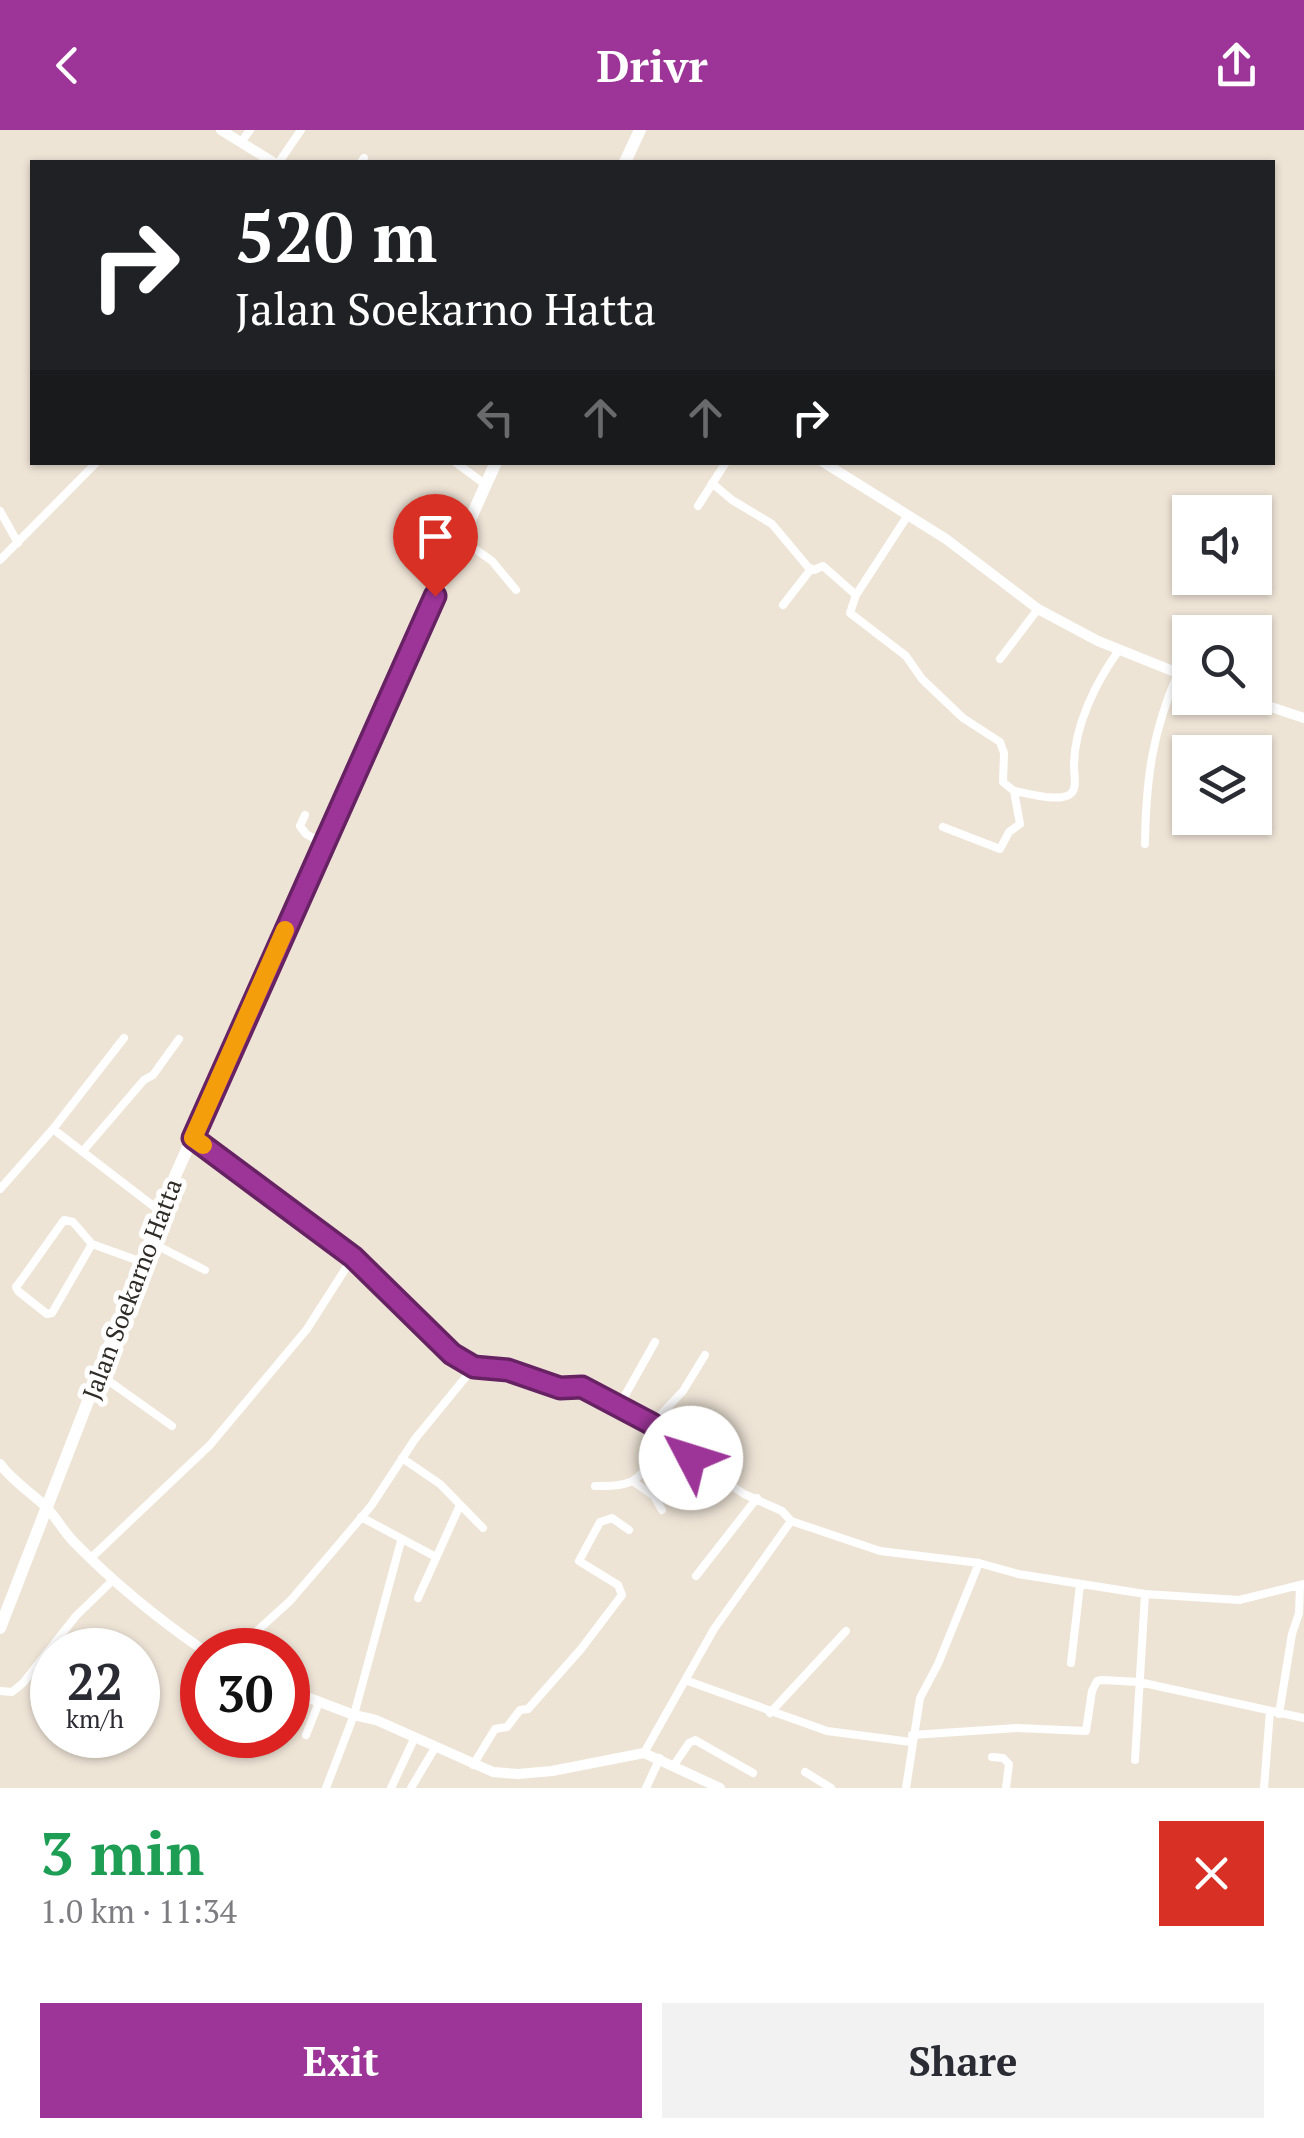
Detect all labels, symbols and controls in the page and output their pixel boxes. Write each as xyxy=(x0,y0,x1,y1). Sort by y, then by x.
text: Drivr xyxy=(596,35,708,95)
icon: back xyxy=(40,38,95,93)
icon: share xyxy=(1209,38,1264,93)
text: 520 m xyxy=(235,189,437,282)
icon: right xyxy=(70,200,200,330)
text: Jalan Soekarno Hatta xyxy=(235,278,656,338)
icon: left xyxy=(468,390,523,445)
icon: ahead xyxy=(573,390,628,445)
icon: ahead xyxy=(678,390,733,445)
icon: right xyxy=(783,390,838,445)
pin xyxy=(393,494,478,597)
map controls xyxy=(1172,495,1272,835)
button: sound xyxy=(1172,495,1272,595)
icon: arrive xyxy=(408,509,463,564)
button: search xyxy=(1172,615,1272,715)
button: layers xyxy=(1172,735,1272,835)
street label: Jalan Soekarno Hatta xyxy=(74,1173,189,1404)
position arrow xyxy=(639,1406,743,1510)
speed limit sign: 30 xyxy=(180,1628,310,1758)
text: 22 xyxy=(67,1648,123,1714)
text: km/h xyxy=(66,1702,124,1735)
text: 3 min xyxy=(40,1813,204,1892)
button: close xyxy=(1159,1821,1264,1926)
text: 1.0 km · 11:34 xyxy=(40,1890,237,1932)
button: Exit xyxy=(40,2003,642,2118)
button: Share xyxy=(662,2003,1264,2118)

